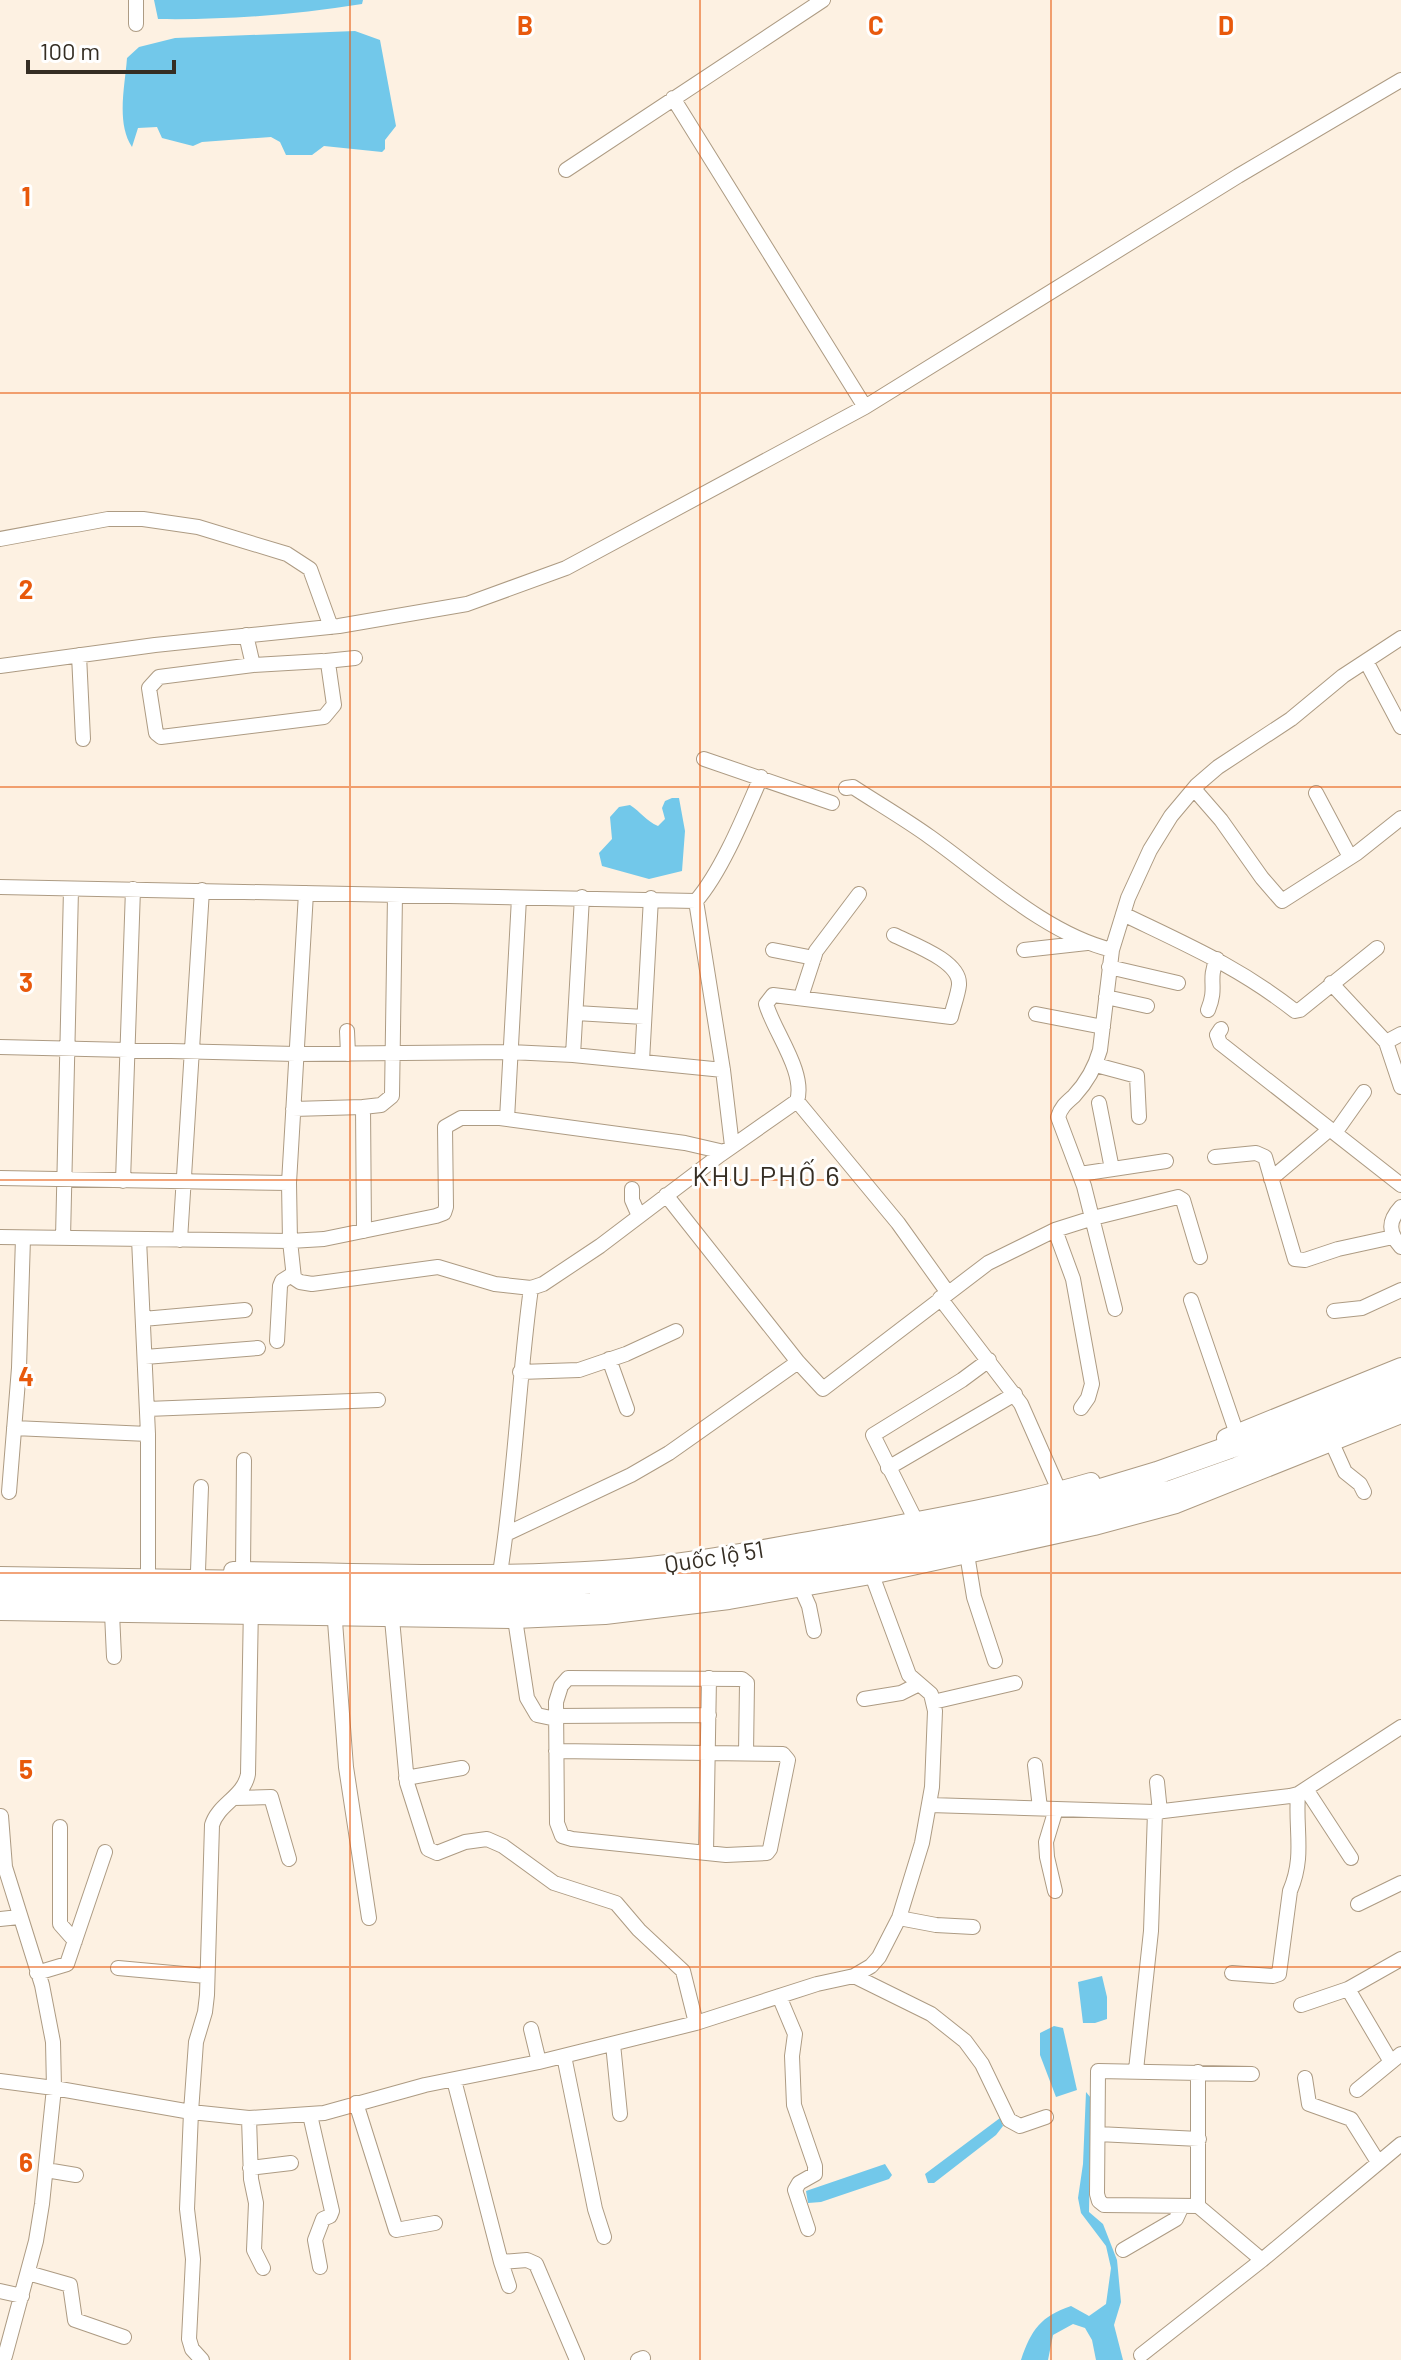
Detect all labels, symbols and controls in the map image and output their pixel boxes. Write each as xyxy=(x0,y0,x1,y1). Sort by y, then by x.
text: B xyxy=(517,9,533,40)
text: C xyxy=(868,9,884,40)
text: D xyxy=(1218,9,1234,40)
scale bar xyxy=(28,24,174,74)
text: 100 m xyxy=(40,36,100,65)
text: 1 xyxy=(21,180,31,211)
text: 2 xyxy=(19,573,33,604)
text: 3 xyxy=(19,966,33,997)
district label: KHU PHỐ 6 xyxy=(692,1158,842,1192)
text: 4 xyxy=(18,1360,34,1391)
street label: Quốc lộ 51 xyxy=(662,1534,766,1578)
text: 5 xyxy=(19,1753,33,1784)
text: 6 xyxy=(19,2146,33,2177)

